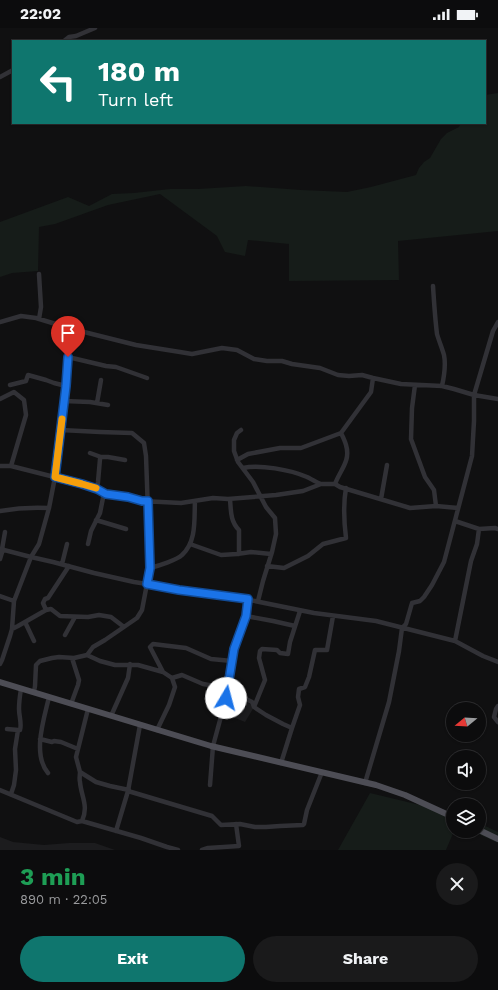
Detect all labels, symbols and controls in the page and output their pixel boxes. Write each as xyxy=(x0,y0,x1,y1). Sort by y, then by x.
text: 22:02 xyxy=(20,5,61,23)
text: 180 m xyxy=(98,55,180,88)
icon: left xyxy=(32,56,84,108)
text: Turn left xyxy=(98,89,173,110)
pin xyxy=(51,316,85,357)
icon: arrive xyxy=(57,322,79,344)
position arrow xyxy=(205,677,247,719)
north arrow xyxy=(446,702,486,742)
map controls xyxy=(446,702,486,838)
button: sound xyxy=(446,750,486,790)
button: layers xyxy=(446,798,486,838)
text: 3 min xyxy=(20,863,86,891)
button: close xyxy=(436,863,478,905)
text: 890 m · 22:05 xyxy=(20,892,107,907)
button: Exit xyxy=(20,936,245,982)
button: Share xyxy=(253,936,478,982)

